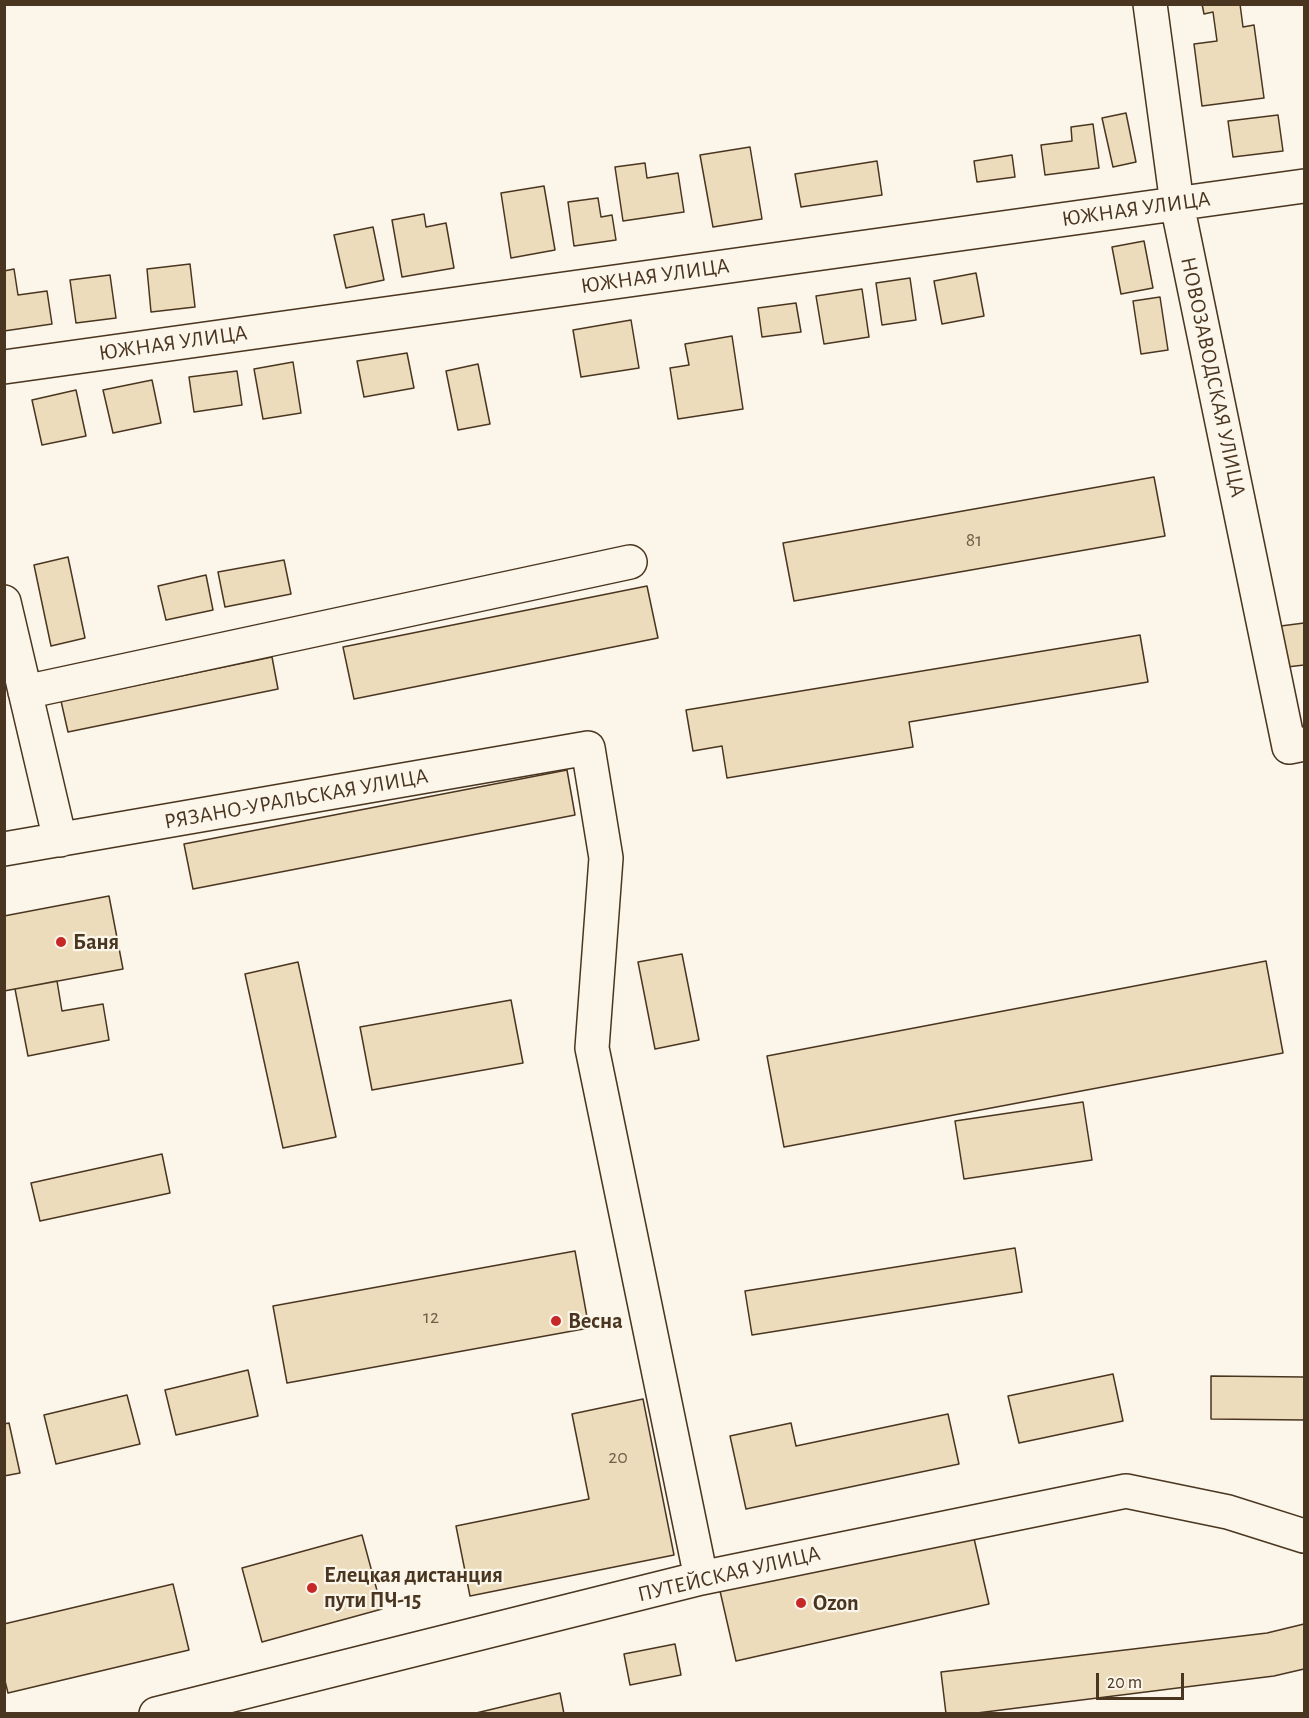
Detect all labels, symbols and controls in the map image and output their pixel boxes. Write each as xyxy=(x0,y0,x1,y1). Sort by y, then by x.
street label: ЮЖНАЯ УЛИЦА xyxy=(1060,185,1212,233)
street label: ЮЖНАЯ УЛИЦА xyxy=(579,252,731,300)
street label: НОВОЗАВОДСКАЯ УЛИЦА xyxy=(1175,255,1251,499)
street label: ЮЖНАЯ УЛИЦА xyxy=(97,319,249,367)
house number: 81 xyxy=(966,528,982,552)
street label: РЯЗАНО-УРАЛЬСКАЯ УЛИЦА xyxy=(162,763,430,835)
place label: Баня xyxy=(73,929,119,955)
marker: Баня xyxy=(54,935,68,949)
house number: 12 xyxy=(423,1305,439,1329)
place label: Весна xyxy=(568,1308,623,1334)
marker: Весна xyxy=(549,1314,563,1328)
house number: 20 xyxy=(608,1445,628,1469)
street label: ПУТЕЙСКАЯ УЛИЦА xyxy=(635,1540,823,1608)
place label: Елецкая дистанция пути ПЧ-15 xyxy=(324,1562,503,1614)
marker: Елецкая дистанция пути ПЧ-15 xyxy=(305,1581,319,1595)
place label: Ozon xyxy=(813,1590,859,1616)
marker: Ozon xyxy=(794,1596,808,1610)
scale bar xyxy=(1099,1661,1188,1699)
text: 20 m xyxy=(1107,1674,1142,1692)

